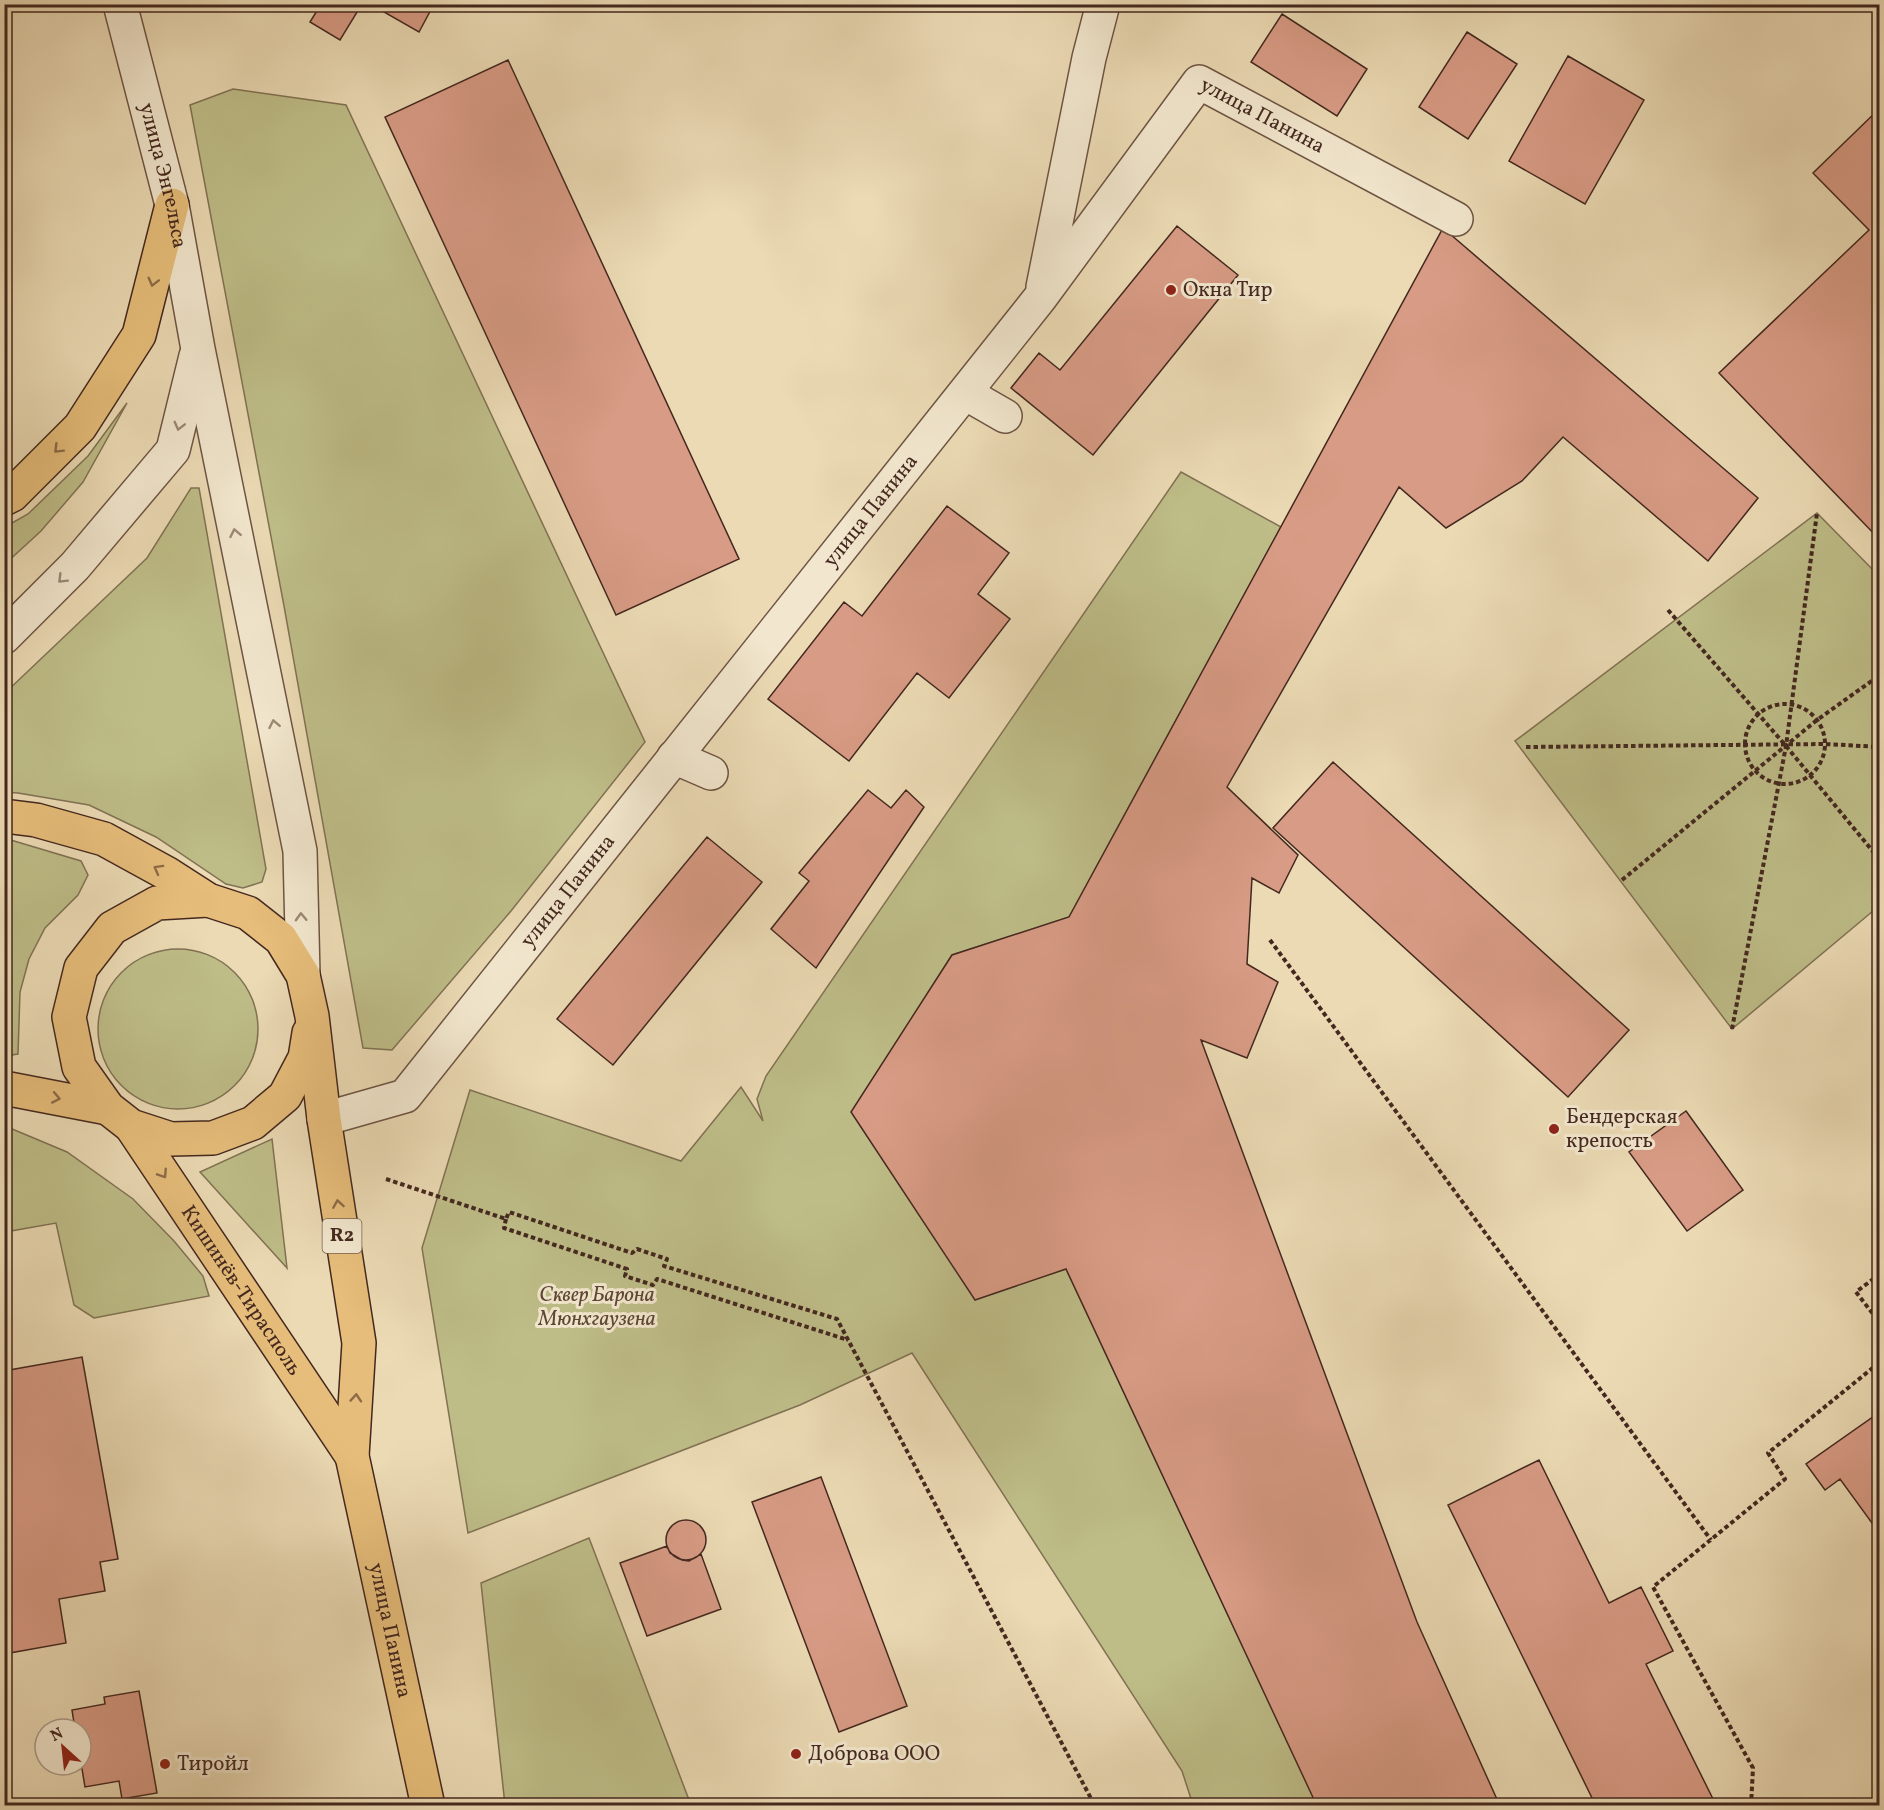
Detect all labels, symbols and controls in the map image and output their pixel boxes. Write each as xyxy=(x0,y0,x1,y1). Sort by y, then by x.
street label: улица Панина xyxy=(1195,71,1330,161)
street label: улица Энгельса xyxy=(132,100,194,251)
place label: Окна Тир xyxy=(1183,276,1273,305)
one-way arrow xyxy=(147,277,160,287)
marker: Окна Тир xyxy=(1164,283,1178,297)
one-way arrow xyxy=(174,421,187,431)
one-way arrow xyxy=(54,442,65,453)
street label: улица Панина xyxy=(816,448,925,574)
one-way arrow xyxy=(229,528,242,538)
one-way arrow xyxy=(59,572,69,583)
one-way arrow xyxy=(268,719,281,729)
street label: улица Панина xyxy=(514,828,622,954)
one-way arrow xyxy=(154,865,164,876)
one-way arrow xyxy=(295,912,308,921)
one-way arrow xyxy=(51,1091,61,1104)
place label: Бендерская крепость xyxy=(1566,1103,1678,1156)
marker: Бендерская крепость xyxy=(1547,1122,1561,1136)
one-way arrow xyxy=(156,1168,167,1179)
street label: Кишинёв-Тирасполь xyxy=(174,1200,309,1381)
one-way arrow xyxy=(332,1200,344,1209)
road number: R2 xyxy=(322,1219,362,1253)
park label: Сквер Барона Мюнхгаузена xyxy=(537,1281,656,1334)
one-way arrow xyxy=(349,1393,362,1402)
street label: улица Панина xyxy=(361,1560,419,1701)
north arrow xyxy=(33,1717,93,1777)
text: N xyxy=(47,1723,68,1748)
place label: Доброва ООО xyxy=(808,1740,940,1769)
marker: Доброва ООО xyxy=(789,1747,803,1761)
place label: Тиройл xyxy=(177,1750,249,1779)
marker: Тиройл xyxy=(158,1757,172,1771)

